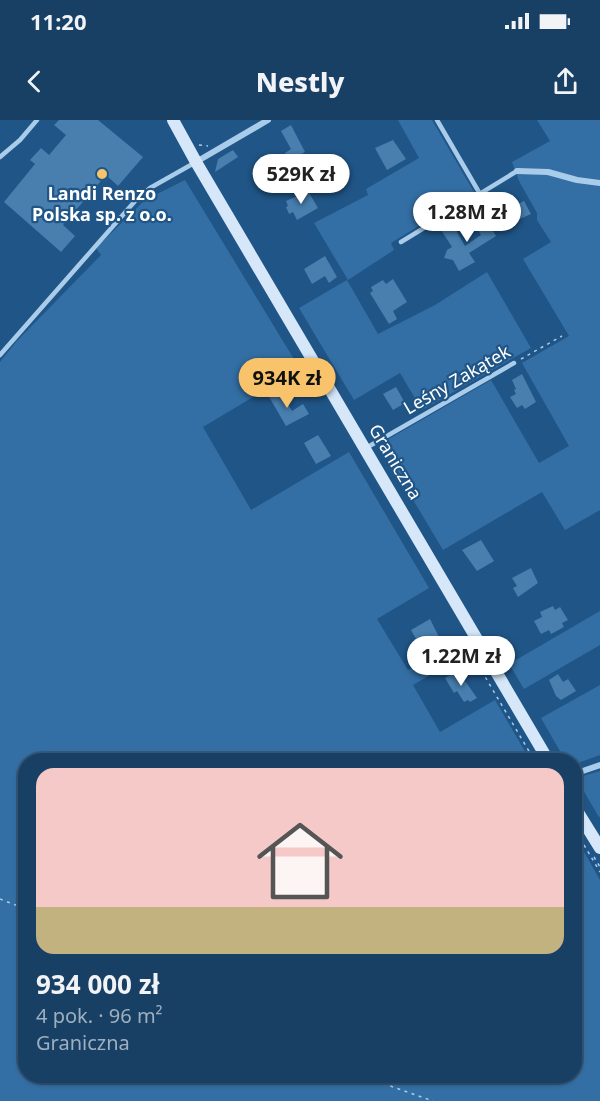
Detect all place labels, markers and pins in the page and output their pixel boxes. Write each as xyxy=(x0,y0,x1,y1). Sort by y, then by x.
pin: 529K zł xyxy=(246,154,356,205)
marker: Landi Renzo Polska sp. z o.o. xyxy=(95,167,109,181)
place label: Landi Renzo Polska sp. z o.o. xyxy=(32,181,172,226)
pin: 1.28M zł xyxy=(405,192,529,243)
pin: 934K zł xyxy=(232,358,342,409)
pin: 1.22M zł xyxy=(399,636,523,687)

